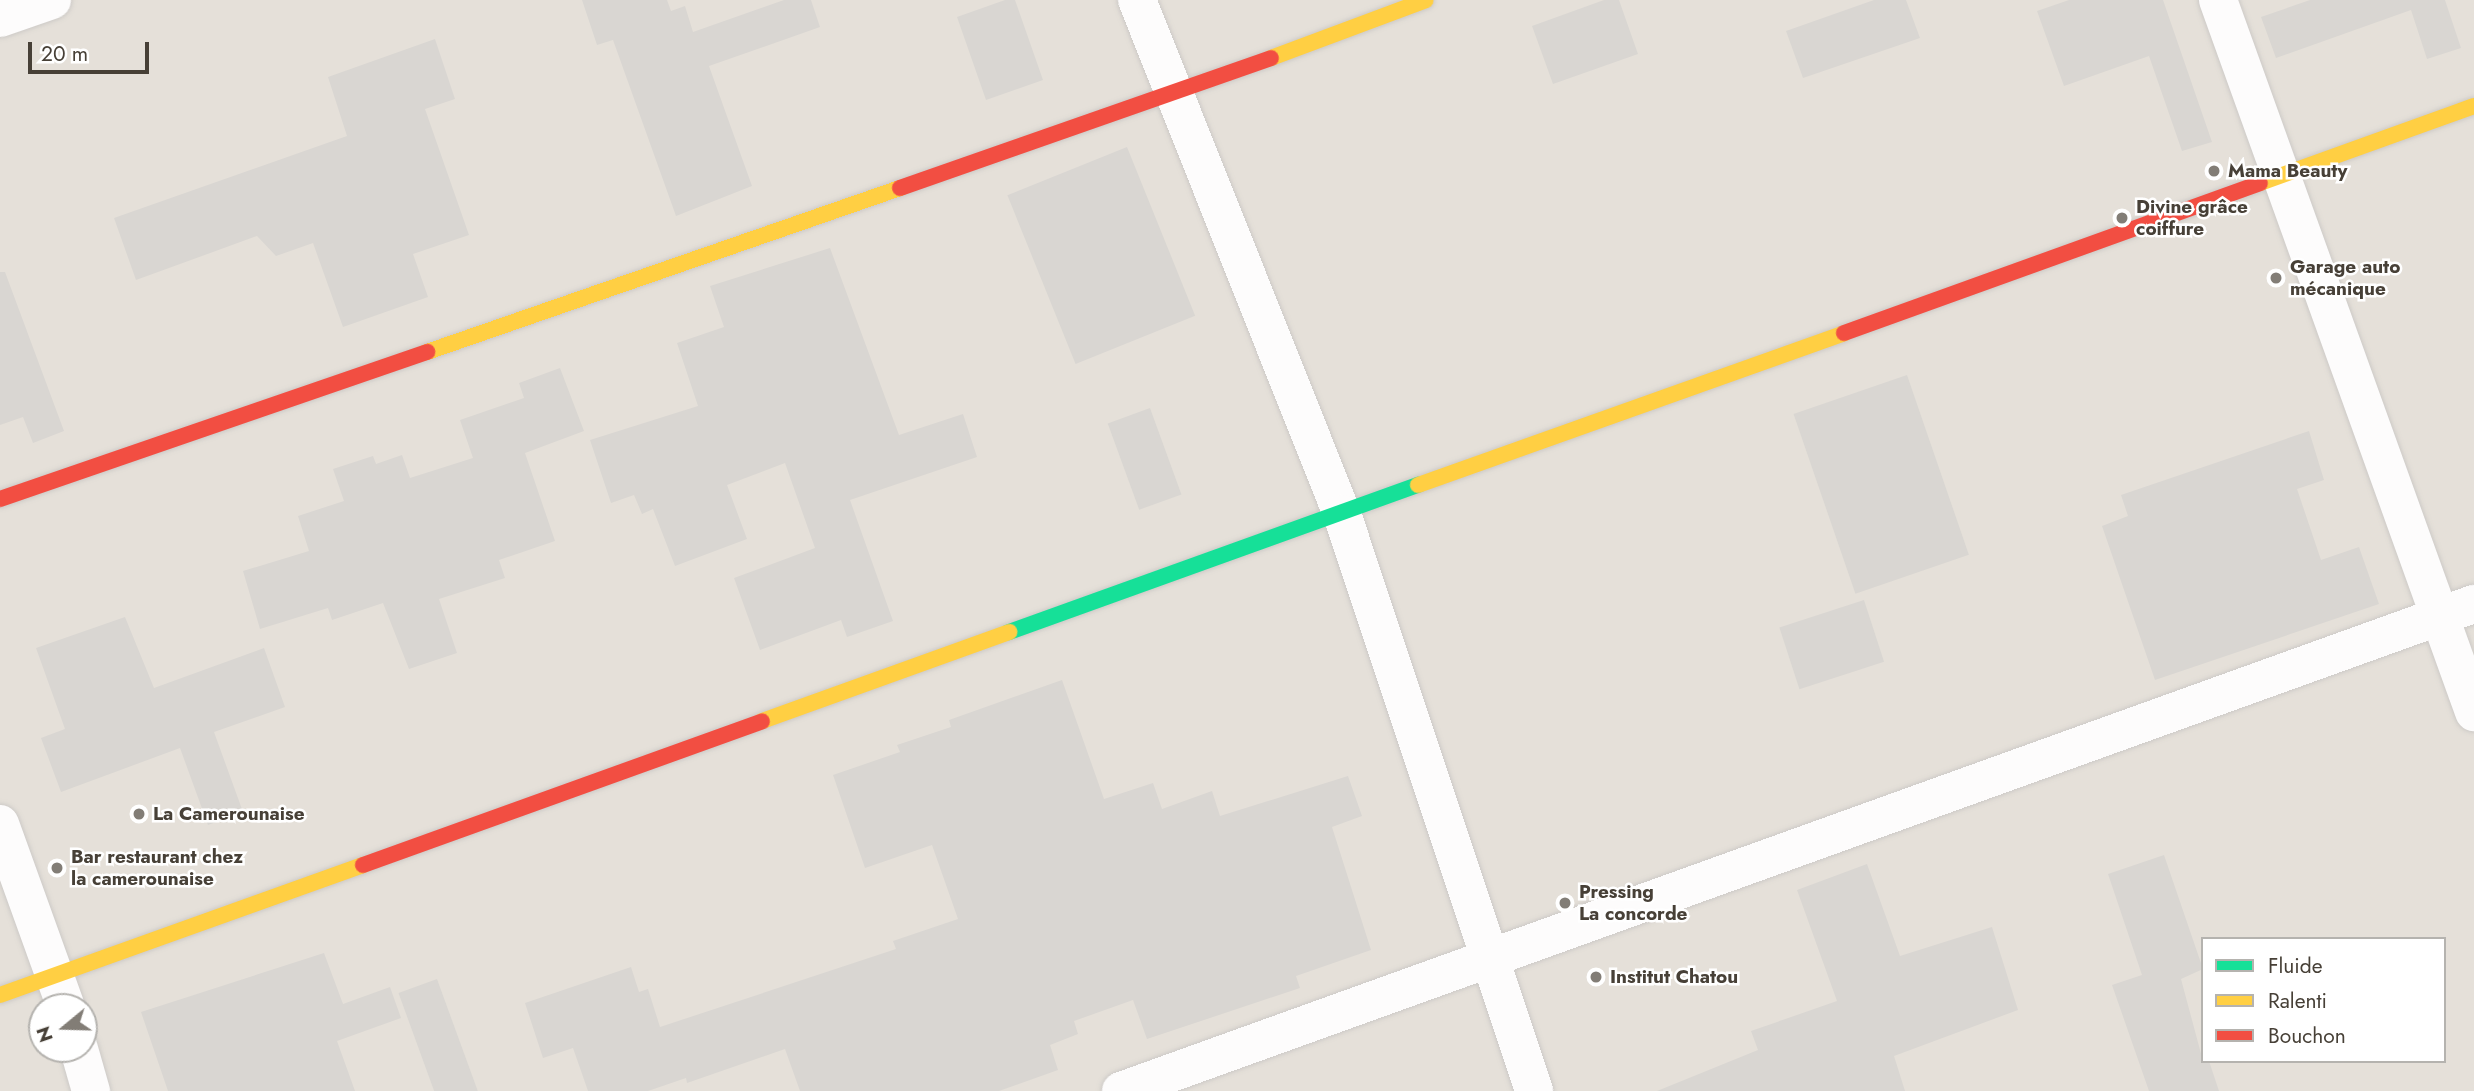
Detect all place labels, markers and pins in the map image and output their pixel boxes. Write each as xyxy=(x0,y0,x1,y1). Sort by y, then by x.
place label: Mama Beauty xyxy=(2228,160,2347,182)
marker: Mama Beauty xyxy=(2206,163,2222,179)
place label: Divine grâce coiffure xyxy=(2136,196,2248,240)
marker: Divine grâce coiffure xyxy=(2114,210,2130,226)
place label: Garage auto mécanique xyxy=(2290,256,2400,300)
marker: Garage auto mécanique xyxy=(2268,270,2284,286)
place label: La Camerounaise xyxy=(153,803,305,825)
marker: La Camerounaise xyxy=(131,806,147,822)
place label: Bar restaurant chez la camerounaise xyxy=(71,846,243,890)
marker: Bar restaurant chez la camerounaise xyxy=(49,860,65,876)
place label: Pressing La concorde xyxy=(1579,881,1688,925)
marker: Pressing La concorde xyxy=(1557,895,1573,911)
place label: Institut Chatou xyxy=(1610,966,1738,988)
marker: Institut Chatou xyxy=(1588,969,1604,985)

